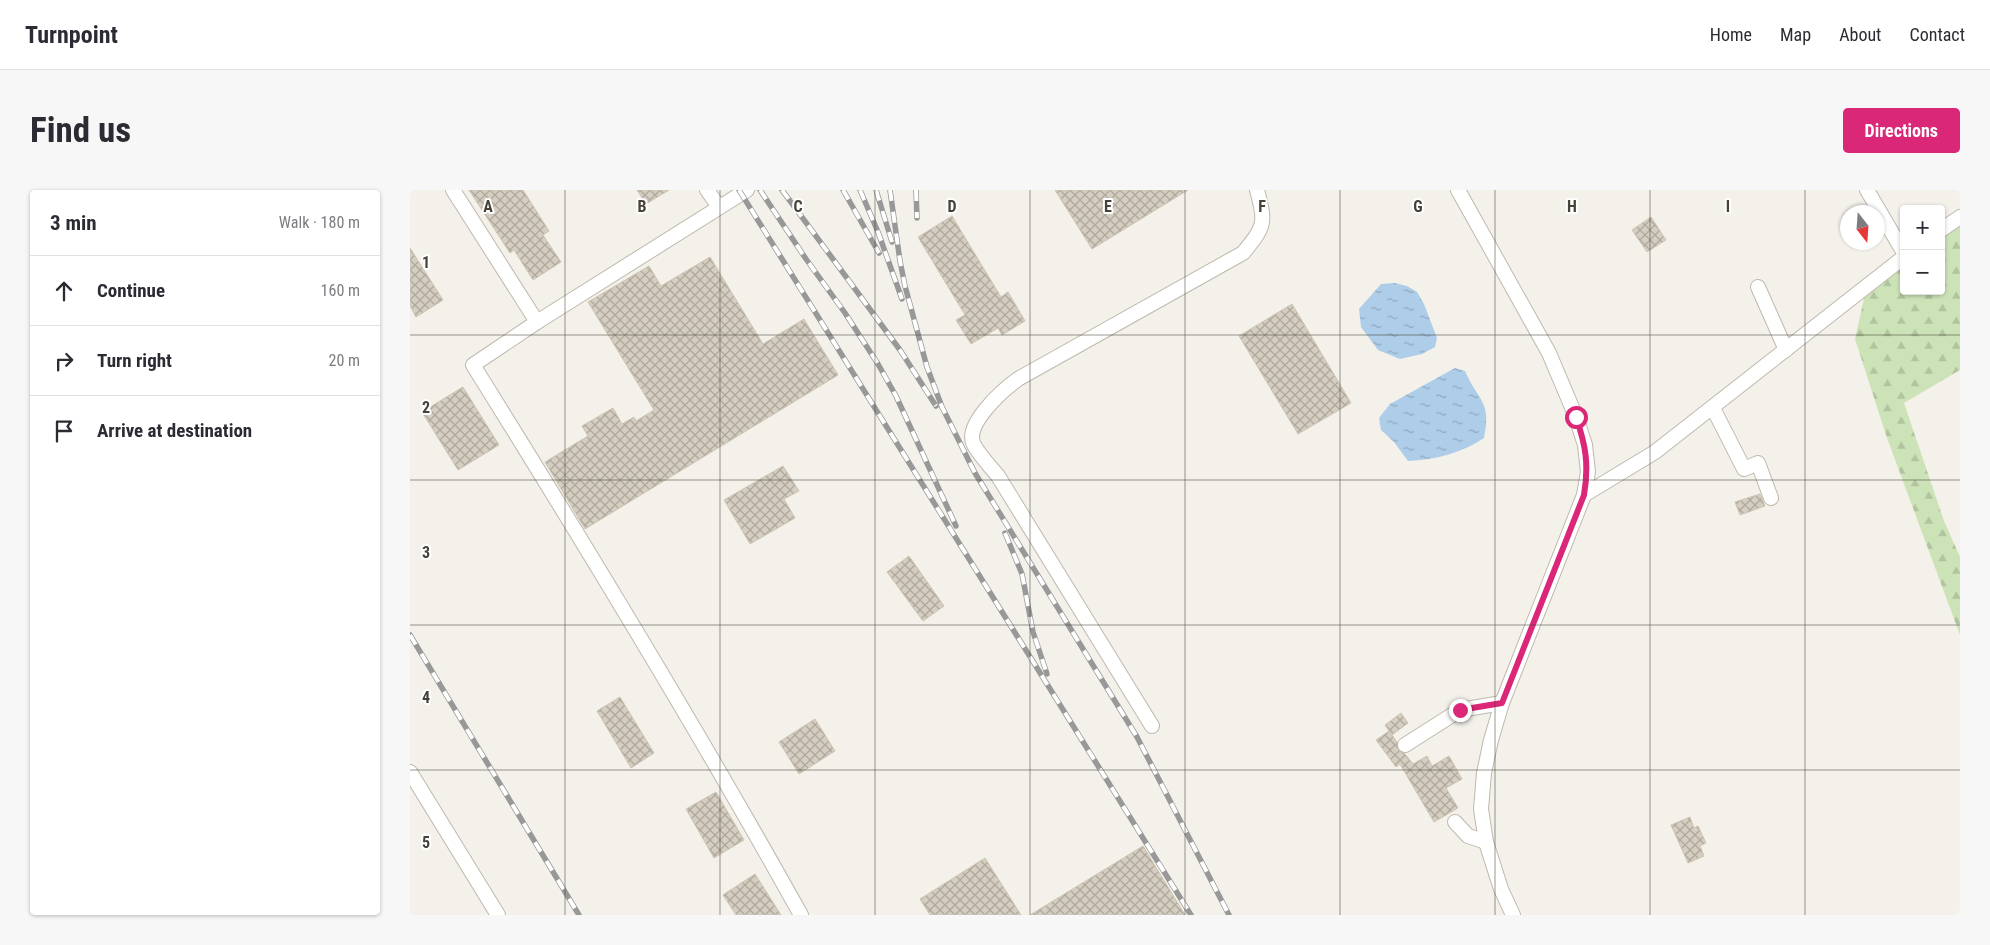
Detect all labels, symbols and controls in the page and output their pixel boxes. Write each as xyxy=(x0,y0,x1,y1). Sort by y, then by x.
text: Turnpoint xyxy=(25,21,118,49)
text: Home xyxy=(1710,24,1752,45)
text: Map xyxy=(1780,24,1811,45)
text: About xyxy=(1839,24,1881,45)
text: Contact xyxy=(1909,24,1965,45)
button: Directions xyxy=(1843,108,1960,153)
text: Find us xyxy=(30,110,131,151)
text: A xyxy=(483,197,493,216)
text: B xyxy=(638,197,647,216)
text: C xyxy=(793,197,803,216)
text: D xyxy=(947,197,957,216)
text: E xyxy=(1104,197,1112,216)
text: F xyxy=(1258,197,1266,216)
text: G xyxy=(1413,197,1423,216)
text: H xyxy=(1567,197,1577,216)
text: I xyxy=(1726,197,1730,216)
north arrow xyxy=(1840,205,1885,250)
map controls xyxy=(1900,205,1945,295)
button: + xyxy=(1900,205,1945,250)
text: 3 min xyxy=(50,211,97,235)
text: Walk · 180 m xyxy=(279,213,360,232)
button: − xyxy=(1900,250,1945,295)
text: 1 xyxy=(422,253,430,272)
icon: ahead xyxy=(50,277,78,305)
text: Continue xyxy=(97,279,165,302)
text: 160 m xyxy=(321,281,360,300)
icon: right xyxy=(50,347,78,375)
text: Turn right xyxy=(97,349,172,372)
text: 20 m xyxy=(328,351,360,370)
text: 2 xyxy=(422,398,430,417)
route start xyxy=(1565,406,1588,429)
icon: arrive xyxy=(50,417,78,445)
text: Arrive at destination xyxy=(97,419,252,442)
text: 3 xyxy=(422,543,430,562)
text: 4 xyxy=(422,688,430,707)
route end xyxy=(1449,699,1472,722)
text: 5 xyxy=(422,833,430,852)

